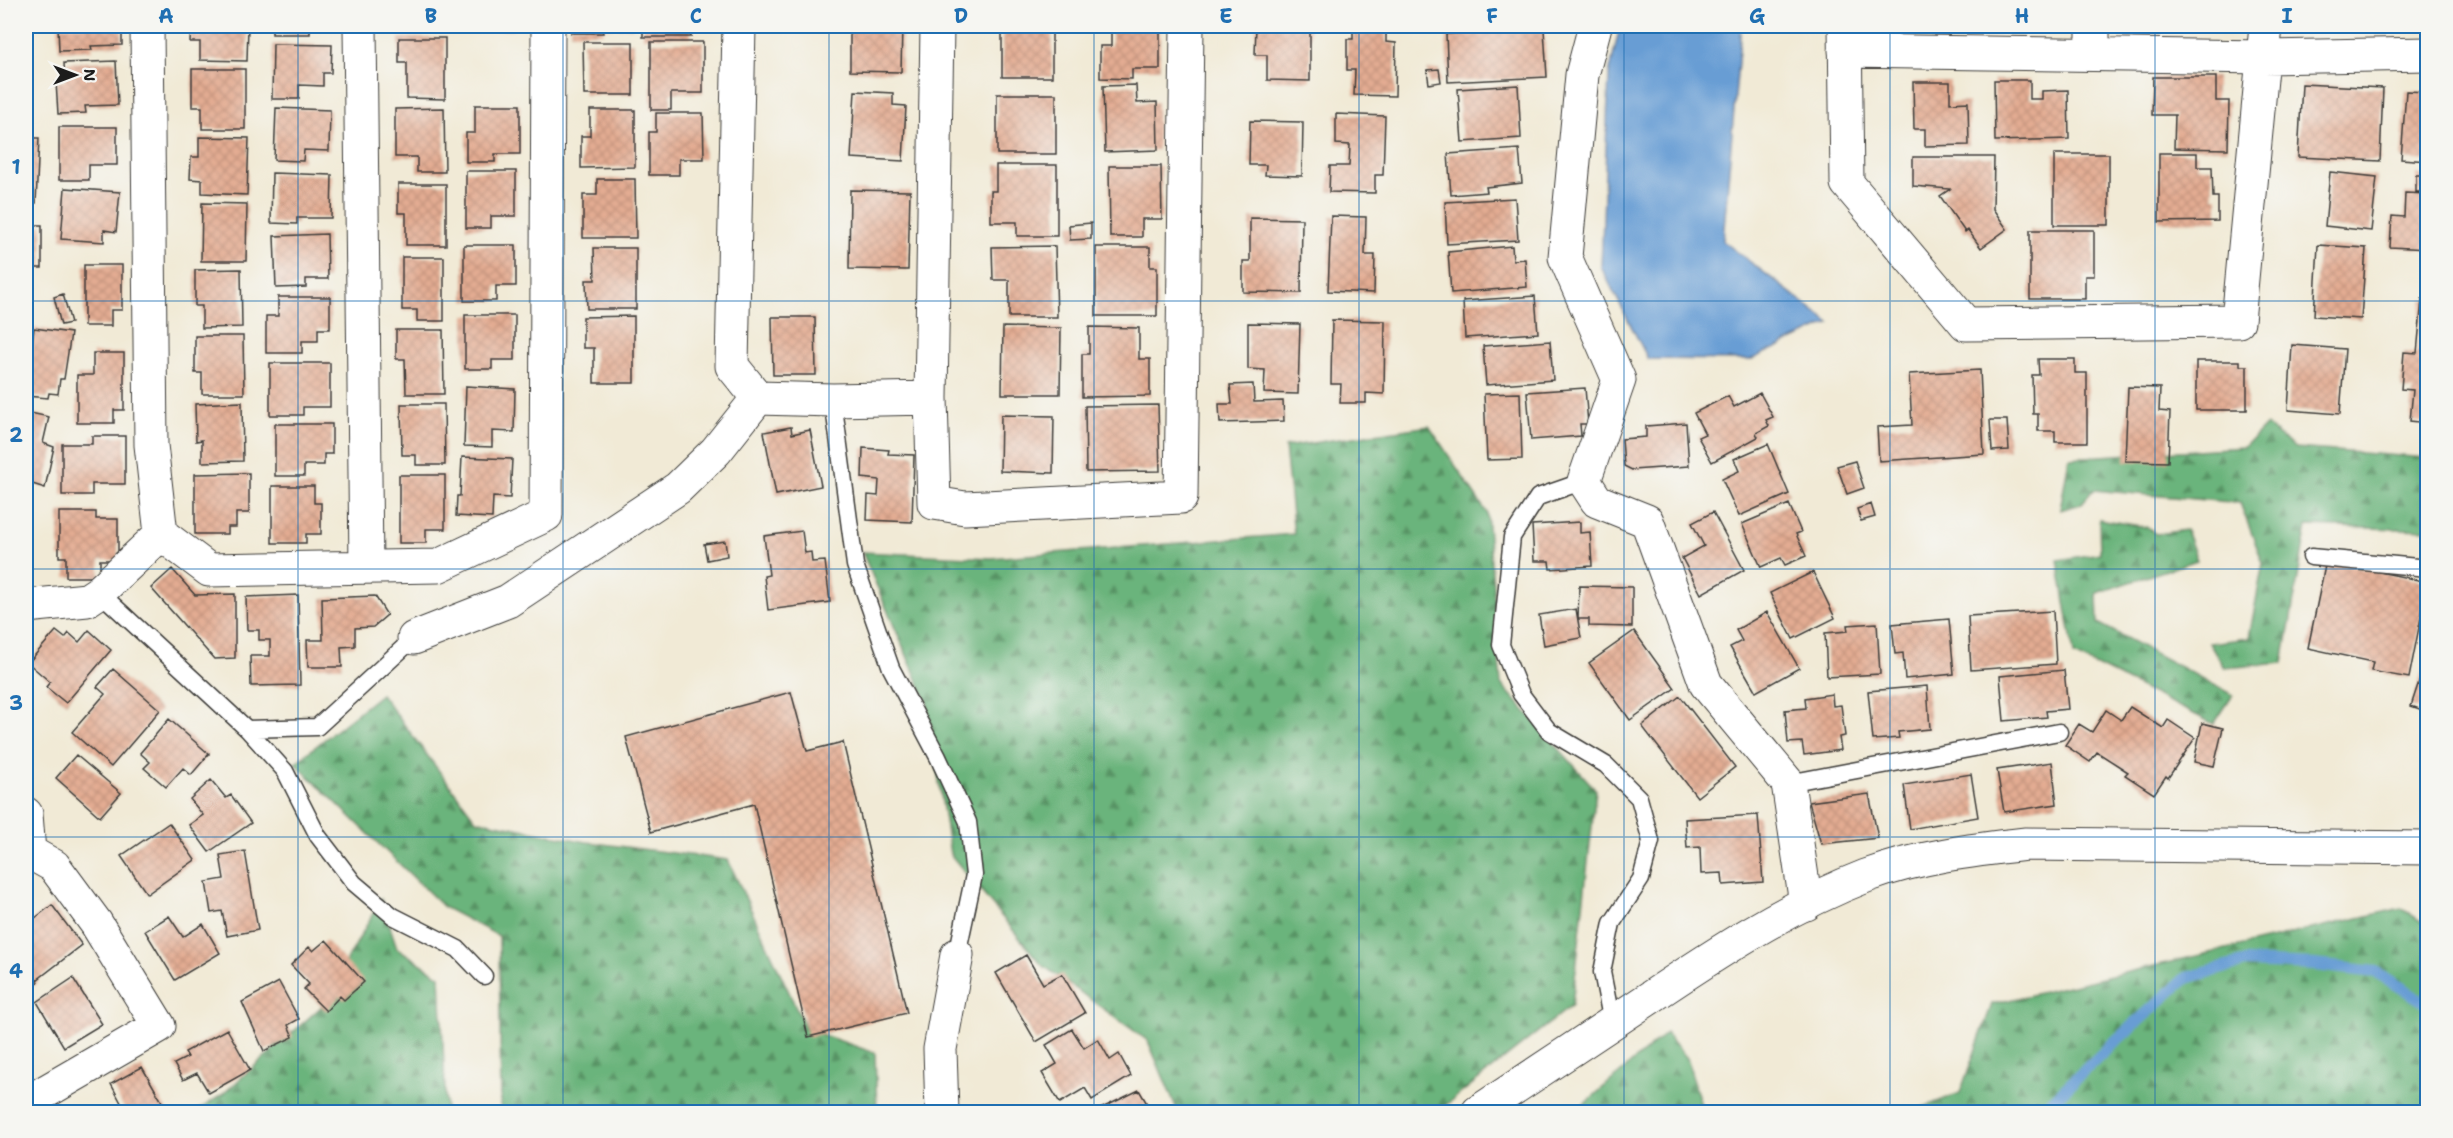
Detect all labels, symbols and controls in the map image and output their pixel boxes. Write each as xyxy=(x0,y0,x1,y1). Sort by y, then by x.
text: A xyxy=(158,3,174,29)
text: B xyxy=(425,3,437,29)
text: C xyxy=(690,3,702,29)
text: D xyxy=(954,3,968,29)
text: E xyxy=(1219,3,1233,29)
text: F xyxy=(1486,3,1498,29)
text: G xyxy=(1749,3,1765,29)
text: H xyxy=(2015,3,2029,29)
text: I xyxy=(2281,3,2293,29)
north arrow xyxy=(45,45,105,105)
text: N xyxy=(79,69,100,81)
text: 1 xyxy=(11,154,21,180)
text: 2 xyxy=(9,422,23,448)
text: 3 xyxy=(9,690,23,716)
text: 4 xyxy=(9,958,23,984)

